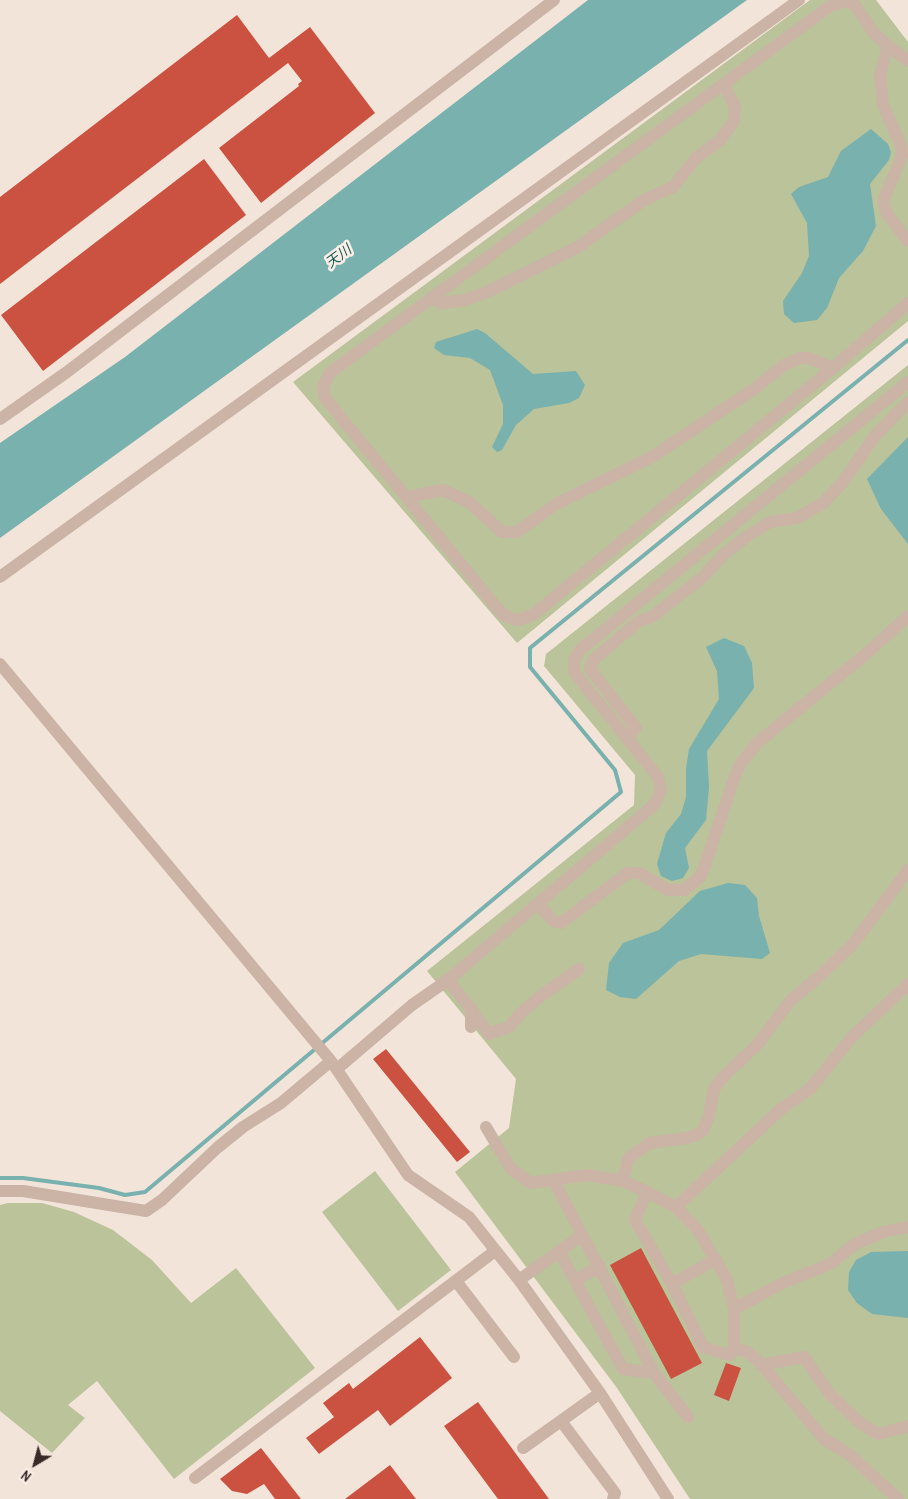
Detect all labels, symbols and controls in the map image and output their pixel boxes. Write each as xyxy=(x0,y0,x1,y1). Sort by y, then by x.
water label: 天川 xyxy=(323,242,355,272)
north arrow xyxy=(10,1439,60,1489)
text: N xyxy=(17,1466,35,1486)

